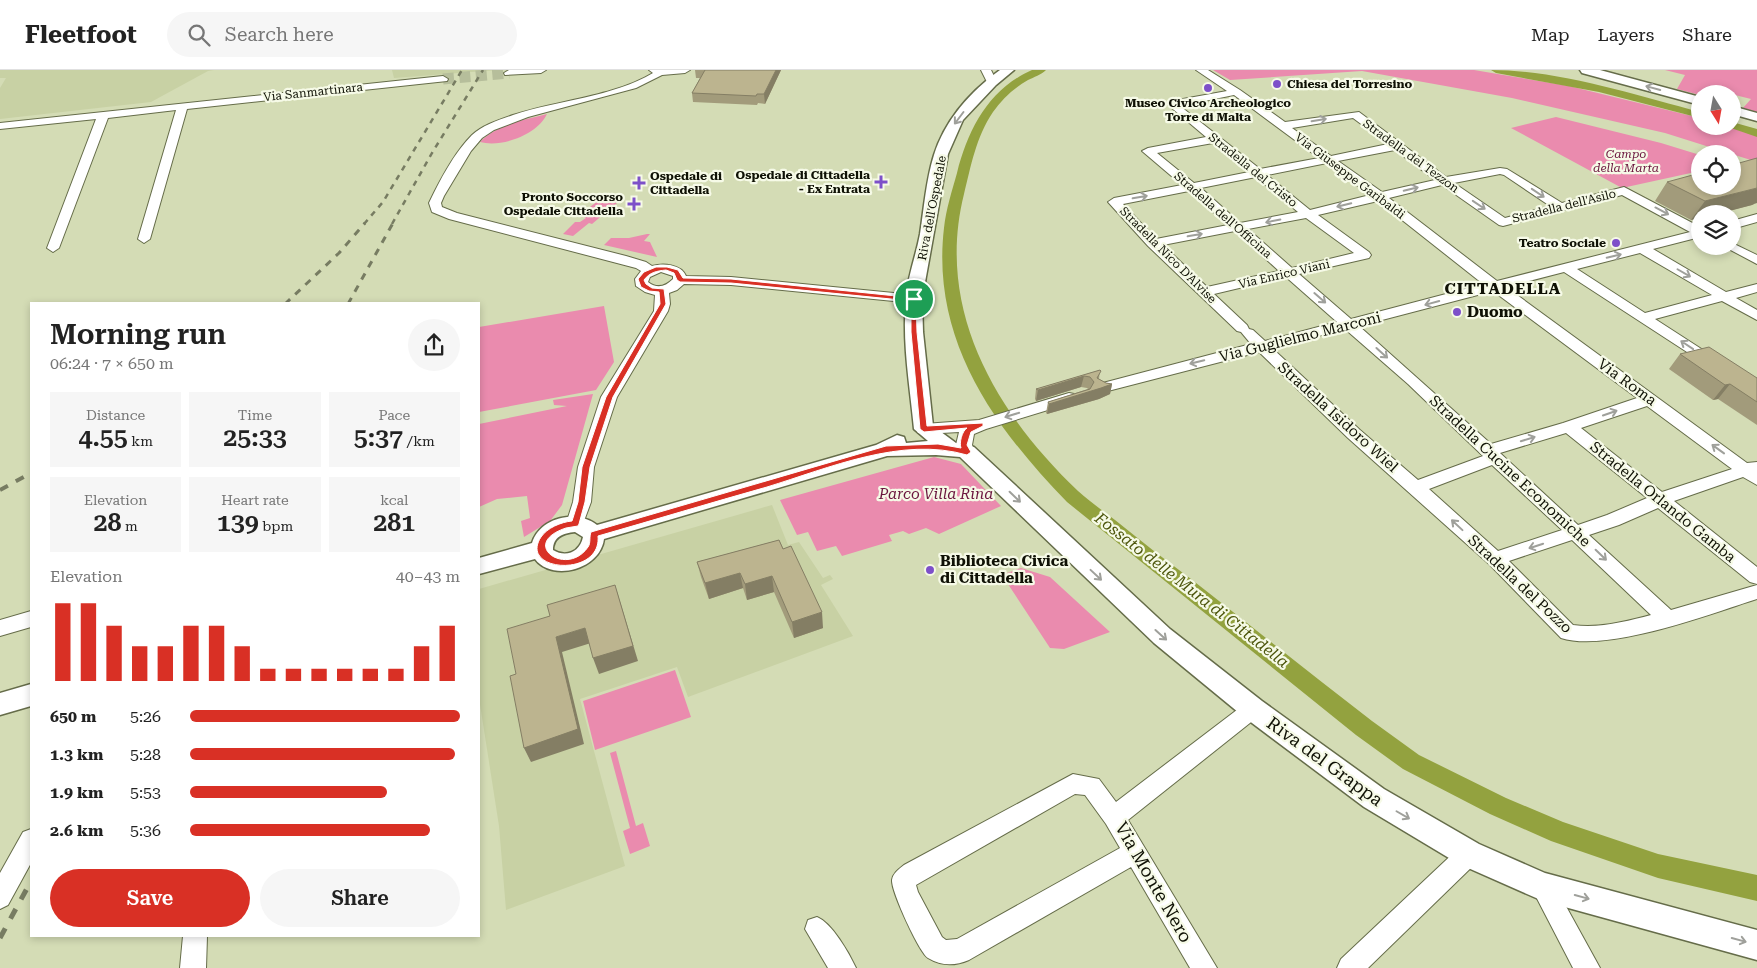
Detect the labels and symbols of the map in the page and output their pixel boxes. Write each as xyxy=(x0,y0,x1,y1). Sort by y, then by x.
place label: Chiesa del Torresino xyxy=(1287,77,1412,91)
marker: Chiesa del Torresino xyxy=(1271,78,1283,90)
street label: Via Sanmartinara xyxy=(263,80,364,104)
marker: Museo Civico Archeologico Torre di Malta xyxy=(1202,82,1214,94)
one-way arrow xyxy=(1645,83,1661,93)
north arrow xyxy=(1691,85,1741,135)
place label: Museo Civico Archeologico Torre di Malta xyxy=(1125,96,1291,124)
one-way arrow xyxy=(954,111,965,124)
one-way arrow xyxy=(1310,115,1326,125)
street label: Stradella del Tezzon xyxy=(1360,116,1462,196)
street label: Stradella del Cristo xyxy=(1206,130,1300,210)
street label: Via Giuseppe Garibaldi xyxy=(1292,130,1408,222)
park label: Campo della Marta xyxy=(1593,147,1659,175)
street label: Riva dell'Ospedale xyxy=(915,154,949,262)
place label: Ospedale di Cittadella - Ex Entrata xyxy=(736,168,870,196)
place label: Ospedale di Cittadella xyxy=(650,169,722,197)
street label: Stradella dell'Officina xyxy=(1171,169,1275,261)
marker: Ospedale di Cittadella - Ex Entrata xyxy=(874,175,888,189)
marker: Ospedale di Cittadella xyxy=(632,176,646,190)
one-way arrow xyxy=(1403,184,1419,193)
street label: Stradella dell'Asilo xyxy=(1511,186,1617,226)
one-way arrow xyxy=(1531,188,1545,198)
place label: Pronto Soccorso Ospedale Cittadella xyxy=(504,190,623,218)
one-way arrow xyxy=(1132,192,1148,201)
marker: Pronto Soccorso Ospedale Cittadella xyxy=(627,197,641,211)
one-way arrow xyxy=(1472,200,1486,210)
one-way arrow xyxy=(1336,201,1352,211)
street label: Stradella Nico D'Alvise xyxy=(1117,204,1219,306)
one-way arrow xyxy=(1654,207,1669,217)
one-way arrow xyxy=(1265,216,1281,226)
one-way arrow xyxy=(1187,230,1203,240)
place label: Teatro Sociale xyxy=(1519,236,1606,250)
marker: Teatro Sociale xyxy=(1610,237,1622,249)
one-way arrow xyxy=(1605,251,1621,260)
street label: Via Enrico Viani xyxy=(1237,257,1331,291)
one-way arrow xyxy=(1677,268,1692,278)
pin xyxy=(893,278,935,320)
district label: CITTADELLA xyxy=(1445,279,1561,298)
one-way arrow xyxy=(1313,293,1326,304)
one-way arrow xyxy=(1424,299,1440,308)
place label: Duomo xyxy=(1467,303,1523,321)
marker: Duomo xyxy=(1451,306,1463,318)
street label: Via Guglielmo Marconi xyxy=(1217,308,1383,366)
one-way arrow xyxy=(1680,340,1694,351)
one-way arrow xyxy=(1375,347,1388,359)
street label: Via Roma xyxy=(1594,355,1660,409)
one-way arrow xyxy=(1190,358,1206,367)
street label: Stradella Isidoro Wiel xyxy=(1274,358,1402,476)
street label: Stradella Cucine Economiche xyxy=(1426,392,1594,550)
one-way arrow xyxy=(1602,408,1617,417)
one-way arrow xyxy=(1005,411,1021,421)
one-way arrow xyxy=(1520,433,1536,443)
street label: Stradella Orlando Gamba xyxy=(1587,438,1739,566)
one-way arrow xyxy=(1712,444,1725,455)
park label: Parco Villa Rina xyxy=(878,485,993,503)
one-way arrow xyxy=(1009,491,1021,504)
water label: Fossato delle Mura di Cittadella xyxy=(1091,508,1293,672)
one-way arrow xyxy=(1451,519,1464,531)
street label: Stradella del Pozzo xyxy=(1464,531,1576,637)
one-way arrow xyxy=(1528,541,1544,551)
one-way arrow xyxy=(1594,549,1607,561)
place label: Biblioteca Civica di Cittadella xyxy=(940,552,1069,587)
marker: Biblioteca Civica di Cittadella xyxy=(924,564,936,576)
one-way arrow xyxy=(1090,569,1103,581)
one-way arrow xyxy=(1155,629,1168,640)
street label: Riva del Grappa xyxy=(1263,712,1387,810)
one-way arrow xyxy=(1396,811,1410,821)
street label: Via Monte Nero xyxy=(1111,818,1197,946)
one-way arrow xyxy=(1573,893,1589,903)
one-way arrow xyxy=(1730,936,1746,945)

